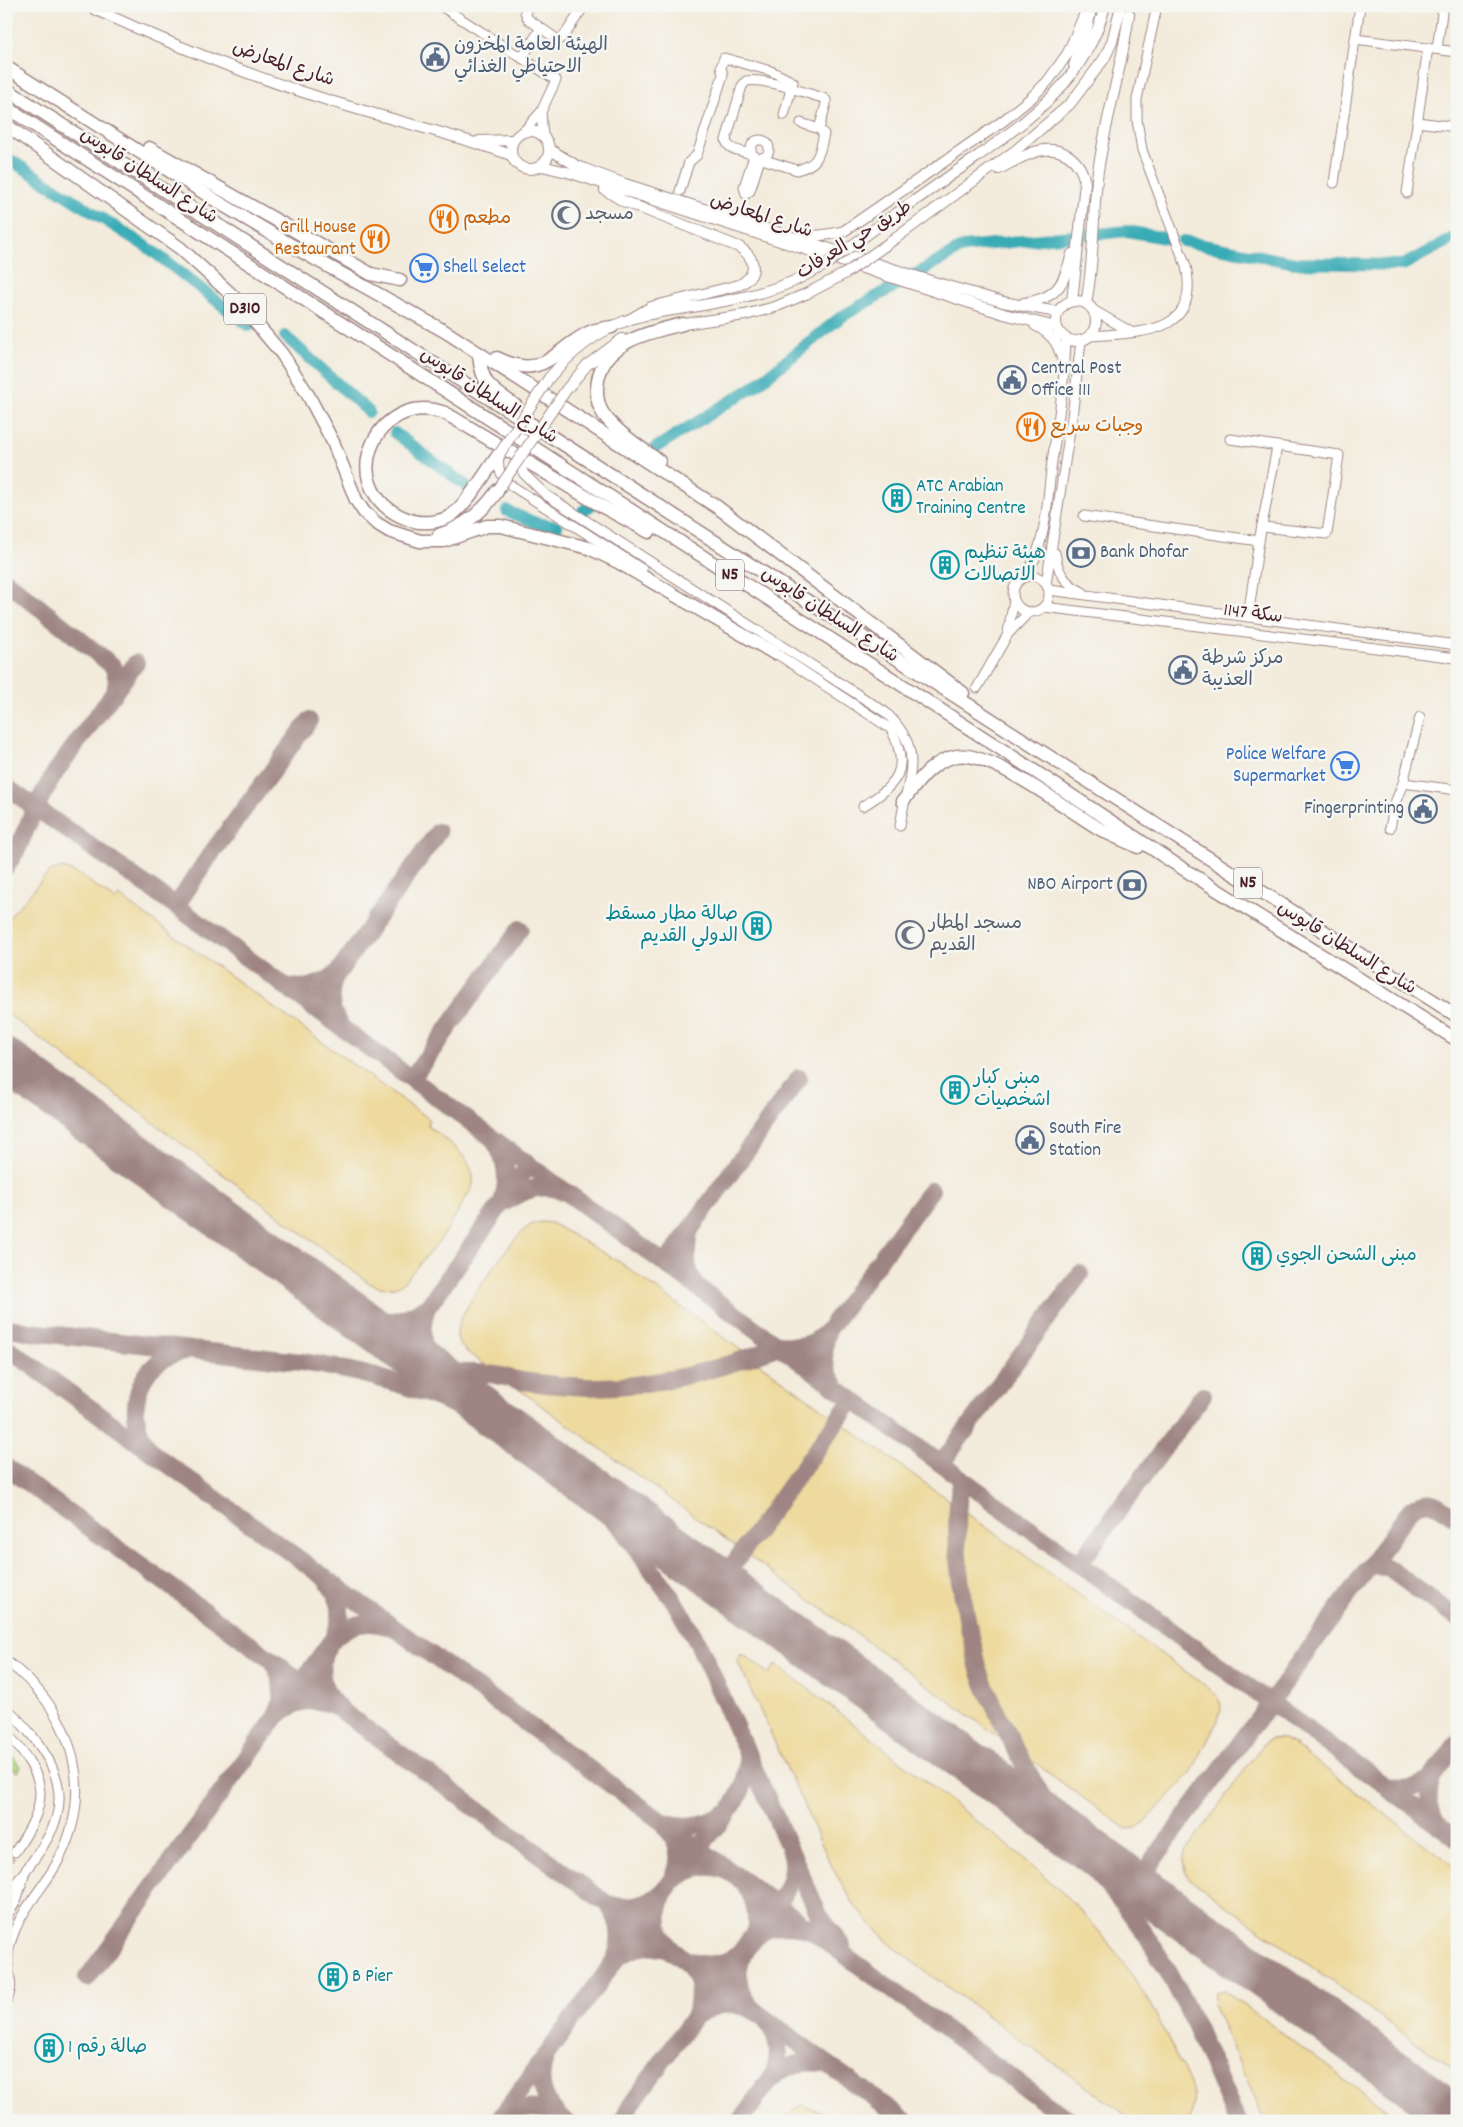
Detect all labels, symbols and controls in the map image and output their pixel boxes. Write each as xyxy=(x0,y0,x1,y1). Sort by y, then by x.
place label: الهيئة العامة المخزون الاحتياطي الغذائي xyxy=(454,33,608,82)
street label: شارع المعارض xyxy=(228,35,338,95)
public building icon: الهيئة العامة المخزون الاحتياطي الغذائي xyxy=(420,42,450,72)
street label: شارع السلطان قابوس xyxy=(74,122,222,232)
street label: شارع المعارض xyxy=(706,188,816,246)
street label: طريق حي العرفات xyxy=(792,195,918,287)
mosque icon: مسجد xyxy=(551,200,581,230)
place label: مسجد xyxy=(585,202,634,229)
restaurant icon: مطعم xyxy=(429,204,459,234)
place label: مطعم xyxy=(463,206,511,233)
place label: Grill House Restaurant xyxy=(275,215,356,264)
restaurant icon: Grill House Restaurant xyxy=(360,224,390,254)
supermarket icon: Shell Select xyxy=(409,253,439,283)
place label: Shell Select xyxy=(443,255,526,282)
road number: D310 xyxy=(224,294,266,324)
street label: شارع السلطان قابوس xyxy=(414,342,562,452)
place label: Central Post Office 111 xyxy=(1031,356,1121,405)
public building icon: Central Post Office 111 xyxy=(997,365,1027,395)
restaurant icon: وجبات سريع xyxy=(1016,412,1046,442)
place label: وجبات سريع xyxy=(1050,414,1143,441)
place label: ATC Arabian Training Centre xyxy=(916,474,1026,523)
building icon: ATC Arabian Training Centre xyxy=(882,483,912,513)
bank icon: Bank Dhofar xyxy=(1066,538,1096,568)
place label: Bank Dhofar xyxy=(1100,540,1188,567)
place label: هيئة تنظيم الاتصالات xyxy=(964,541,1046,590)
building icon: هيئة تنظيم الاتصالات xyxy=(930,550,960,580)
road number: N5 xyxy=(716,560,744,590)
street label: شارع السلطان قابوس xyxy=(755,561,903,671)
street label: سكة 1147 xyxy=(1222,598,1284,632)
place label: مركز شرطة العذيبة xyxy=(1202,646,1284,695)
public building icon: مركز شرطة العذيبة xyxy=(1168,655,1198,685)
place label: Police Welfare Supermarket xyxy=(1226,742,1326,791)
supermarket icon: Police Welfare Supermarket xyxy=(1330,751,1360,781)
public building icon: Fingerprinting xyxy=(1408,794,1438,824)
place label: Fingerprinting xyxy=(1304,796,1404,823)
road number: N5 xyxy=(1234,868,1262,898)
bank icon: NBO Airport xyxy=(1117,870,1147,900)
place label: NBO Airport xyxy=(1027,872,1113,899)
street label: شارع السلطان قابوس xyxy=(1271,895,1421,1003)
place label: صالة مطار مسقط الدولي القديم xyxy=(605,902,738,951)
building icon: صالة مطار مسقط الدولي القديم xyxy=(742,911,772,941)
place label: مسجد المطار القديم xyxy=(927,911,1022,960)
mosque icon: مسجد المطار القديم xyxy=(895,920,925,950)
place label: مبنى كبار اشخصيات xyxy=(972,1066,1050,1115)
building icon: مبنى كبار اشخصيات xyxy=(940,1075,970,1105)
place label: South Fire Station xyxy=(1049,1116,1121,1165)
public building icon: South Fire Station xyxy=(1015,1125,1045,1155)
building icon: مبنى الشحن الجوي xyxy=(1242,1241,1272,1271)
place label: مبنى الشحن الجوي xyxy=(1276,1243,1417,1270)
building icon: B Pier xyxy=(318,1962,348,1992)
place label: B Pier xyxy=(352,1964,393,1991)
building icon: صالة رقم 1 xyxy=(34,2033,64,2063)
place label: صالة رقم 1 xyxy=(68,2035,147,2062)

